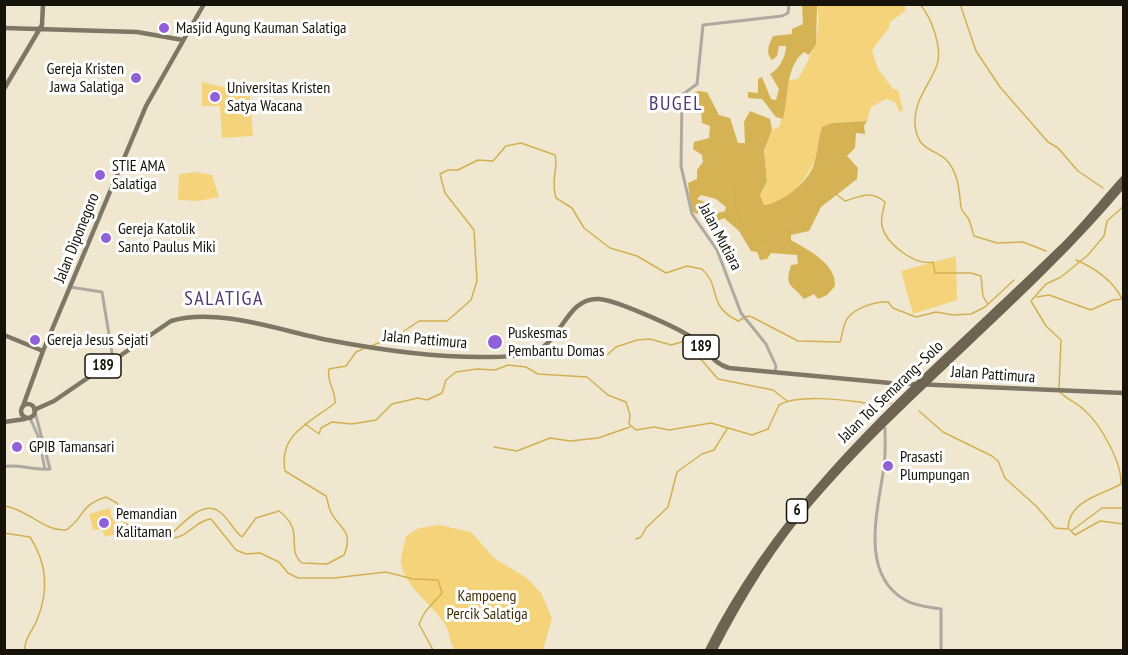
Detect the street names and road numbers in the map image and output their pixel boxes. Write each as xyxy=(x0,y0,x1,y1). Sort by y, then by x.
street label: Jalan Diponegoro xyxy=(50,190,104,286)
street label: Jalan Mutiara xyxy=(694,200,746,274)
street label: Jalan Pattimura xyxy=(382,327,468,353)
road number: 189 xyxy=(683,335,719,359)
street label: Jalan Tol Semarang–Solo xyxy=(835,337,947,447)
road number: 189 xyxy=(85,354,121,378)
street label: Jalan Pattimura xyxy=(950,362,1036,388)
road number: 6 xyxy=(786,499,808,523)

